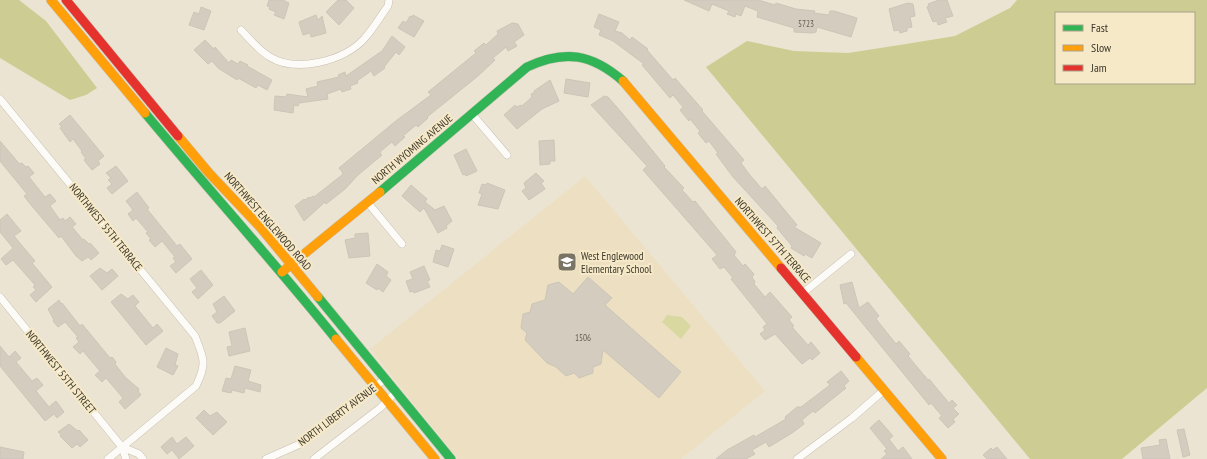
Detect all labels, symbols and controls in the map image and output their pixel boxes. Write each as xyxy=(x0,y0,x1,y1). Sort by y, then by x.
legend xyxy=(1055,12,1195,84)
house number: 5723 xyxy=(798,18,814,29)
text: Fast xyxy=(1091,20,1109,35)
text: Slow xyxy=(1091,40,1112,55)
text: Jam xyxy=(1090,60,1107,75)
street label: NORTH WYOMING AVENUE xyxy=(369,111,456,187)
street label: NORTHWEST ENGLEWOOD ROAD xyxy=(221,169,315,273)
street label: NORTHWEST 55TH TERRACE xyxy=(66,180,146,274)
street label: NORTHWEST 57TH TERRACE xyxy=(732,194,814,286)
place label: West Englewood Elementary School xyxy=(581,249,652,276)
school or university icon: West Englewood Elementary School xyxy=(556,251,578,273)
street label: NORTHWEST 55TH STREET xyxy=(23,327,99,417)
house number: 1506 xyxy=(575,332,591,343)
street label: NORTH LIBERTY AVENUE xyxy=(295,381,379,449)

